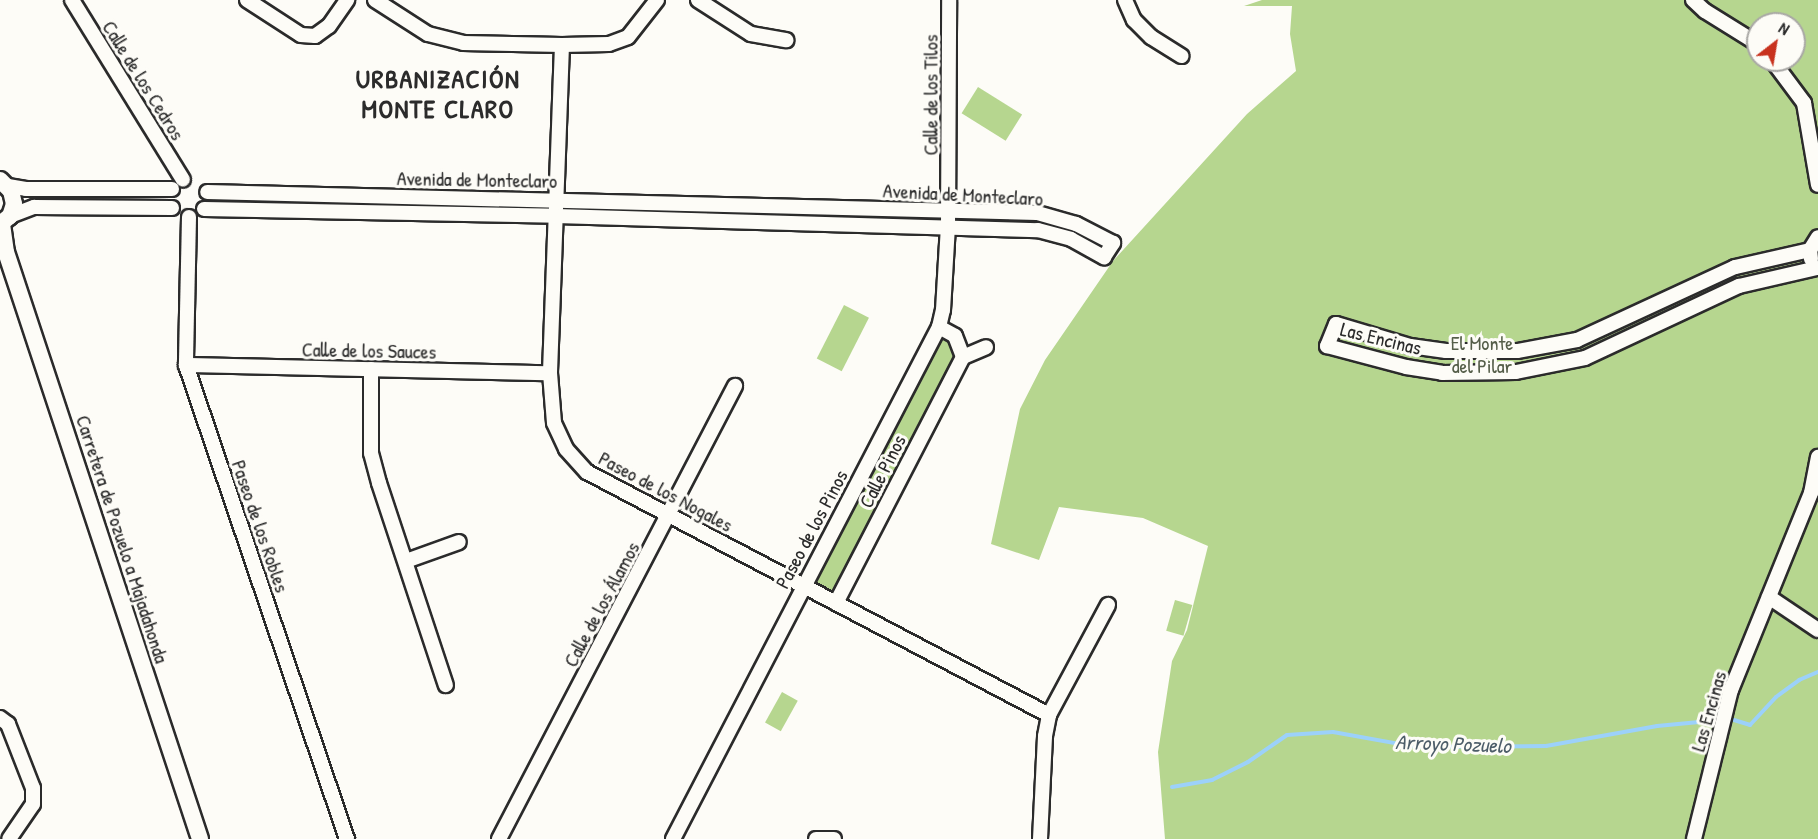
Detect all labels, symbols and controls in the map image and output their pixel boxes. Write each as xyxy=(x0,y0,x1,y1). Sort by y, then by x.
north arrow xyxy=(1746,12,1806,72)
street label: Calle de los Cedros xyxy=(98,16,190,144)
text: N xyxy=(1775,17,1794,40)
street label: Calle de los Tilos xyxy=(918,35,942,155)
district label: URBANIZACIÓN MONTE CLARO xyxy=(356,63,520,124)
street label: Avenida de Monteclaro xyxy=(397,166,557,192)
street label: Avenida de Monteclaro xyxy=(882,178,1044,210)
street label: Las Encinas xyxy=(1338,316,1424,360)
park label: El Monte del Pilar xyxy=(1451,330,1513,377)
street label: Calle de los Sauces xyxy=(302,337,436,363)
street label: Carretera de Pozuelo a Majadahonda xyxy=(72,412,174,666)
street label: Calle Pinos xyxy=(853,430,911,512)
street label: Paseo de los Nogales xyxy=(595,446,737,536)
street label: Paseo de los Robles xyxy=(227,457,295,595)
street label: Paseo de los Pinos xyxy=(770,466,852,592)
street label: Calle de los Álamos xyxy=(558,537,644,671)
street label: Las Encinas xyxy=(1685,668,1731,754)
water label: Arroyo Pozuelo xyxy=(1395,729,1511,759)

